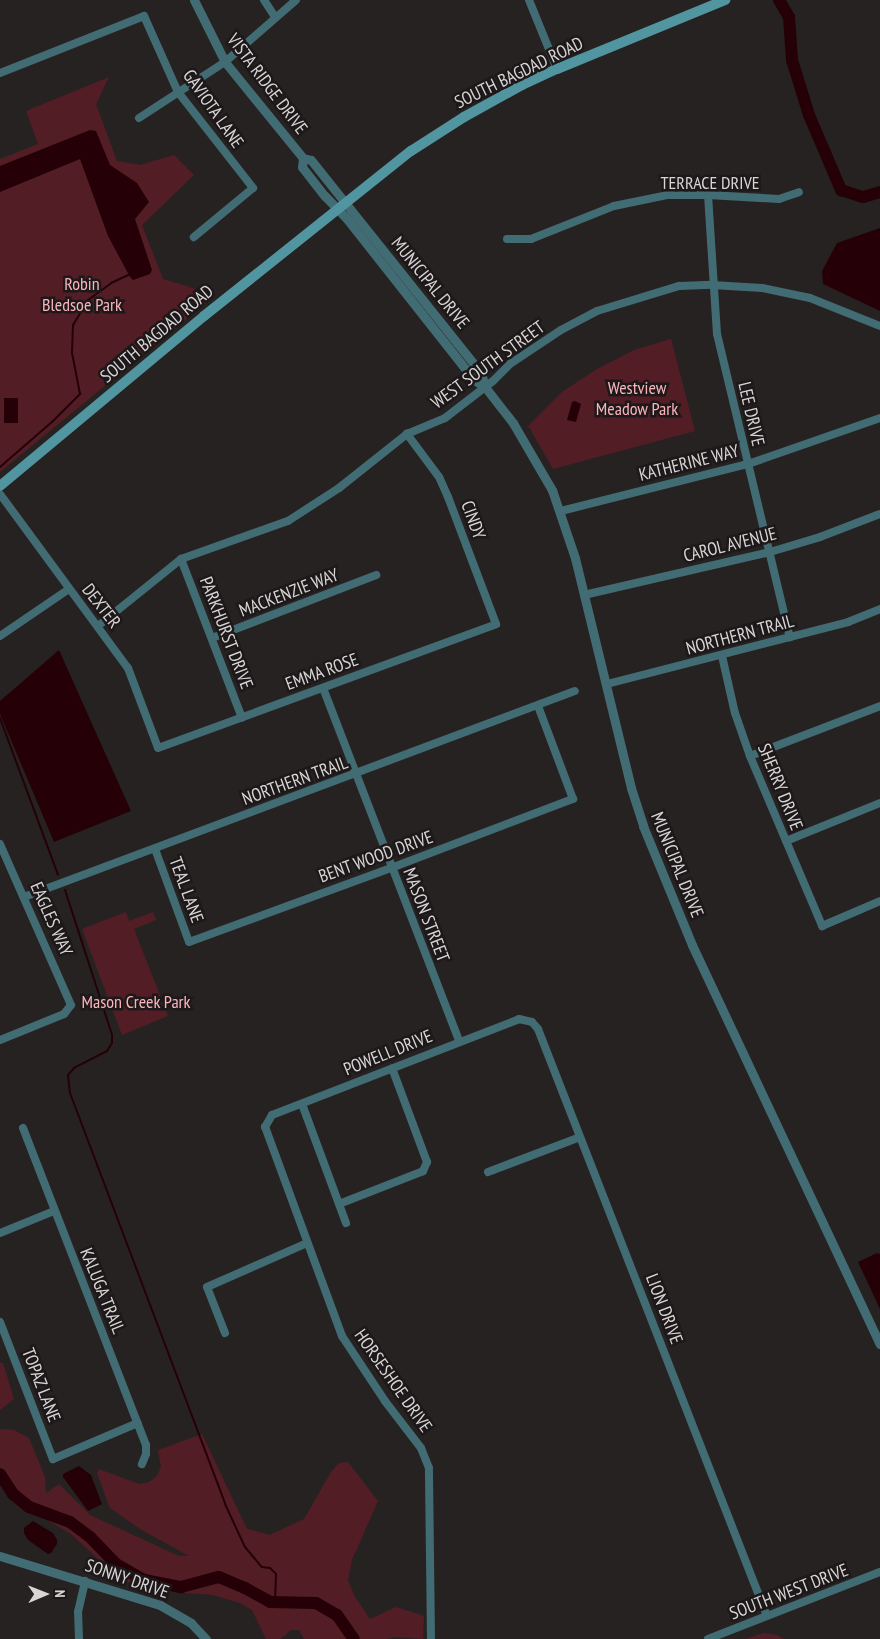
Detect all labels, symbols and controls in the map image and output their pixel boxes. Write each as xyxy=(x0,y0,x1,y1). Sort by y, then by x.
street label: VISTA RIDGE DRIVE xyxy=(222,29,312,139)
street label: SOUTH BAGDAD ROAD xyxy=(451,33,587,113)
street label: GAVIOTA LANE xyxy=(178,65,248,153)
street label: TERRACE DRIVE xyxy=(661,172,759,194)
street label: MUNICIPAL DRIVE xyxy=(386,233,474,333)
park label: Robin Bledsoe Park xyxy=(42,274,122,316)
street label: SOUTH BAGDAD ROAD xyxy=(96,281,218,387)
street label: WEST SOUTH STREET xyxy=(427,316,549,414)
park label: Westview Meadow Park xyxy=(596,378,678,420)
street label: LEE DRIVE xyxy=(733,380,769,448)
street label: KATHERINE WAY xyxy=(637,440,741,486)
street label: CINDY xyxy=(456,498,490,542)
street label: CAROL AVENUE xyxy=(681,523,779,567)
street label: MACKENZIE WAY xyxy=(236,564,342,622)
street label: PARKHURST DRIVE xyxy=(195,574,257,692)
street label: DEXTER xyxy=(77,580,125,632)
street label: NORTHERN TRAIL xyxy=(683,610,797,660)
street label: EMMA ROSE xyxy=(282,649,362,695)
street label: SHERRY DRIVE xyxy=(753,740,807,834)
street label: NORTHERN TRAIL xyxy=(239,752,351,810)
street label: MUNICIPAL DRIVE xyxy=(646,809,708,921)
street label: BENT WOOD DRIVE xyxy=(315,826,437,888)
street label: TEAL LANE xyxy=(164,854,208,926)
street label: MASON STREET xyxy=(398,865,454,965)
street label: EAGLES WAY xyxy=(25,879,77,959)
park label: Mason Creek Park xyxy=(81,991,191,1013)
street label: POWELL DRIVE xyxy=(340,1025,436,1081)
street label: KALUGA TRAIL xyxy=(75,1245,129,1337)
street label: LION DRIVE xyxy=(641,1271,687,1347)
street label: HORSESHOE DRIVE xyxy=(350,1325,436,1437)
street label: TOPAZ LANE xyxy=(17,1345,65,1425)
street label: SONNY DRIVE xyxy=(82,1555,172,1603)
street label: SOUTH WEST DRIVE xyxy=(726,1559,852,1625)
north arrow xyxy=(20,1569,70,1619)
text: N xyxy=(51,1590,69,1598)

